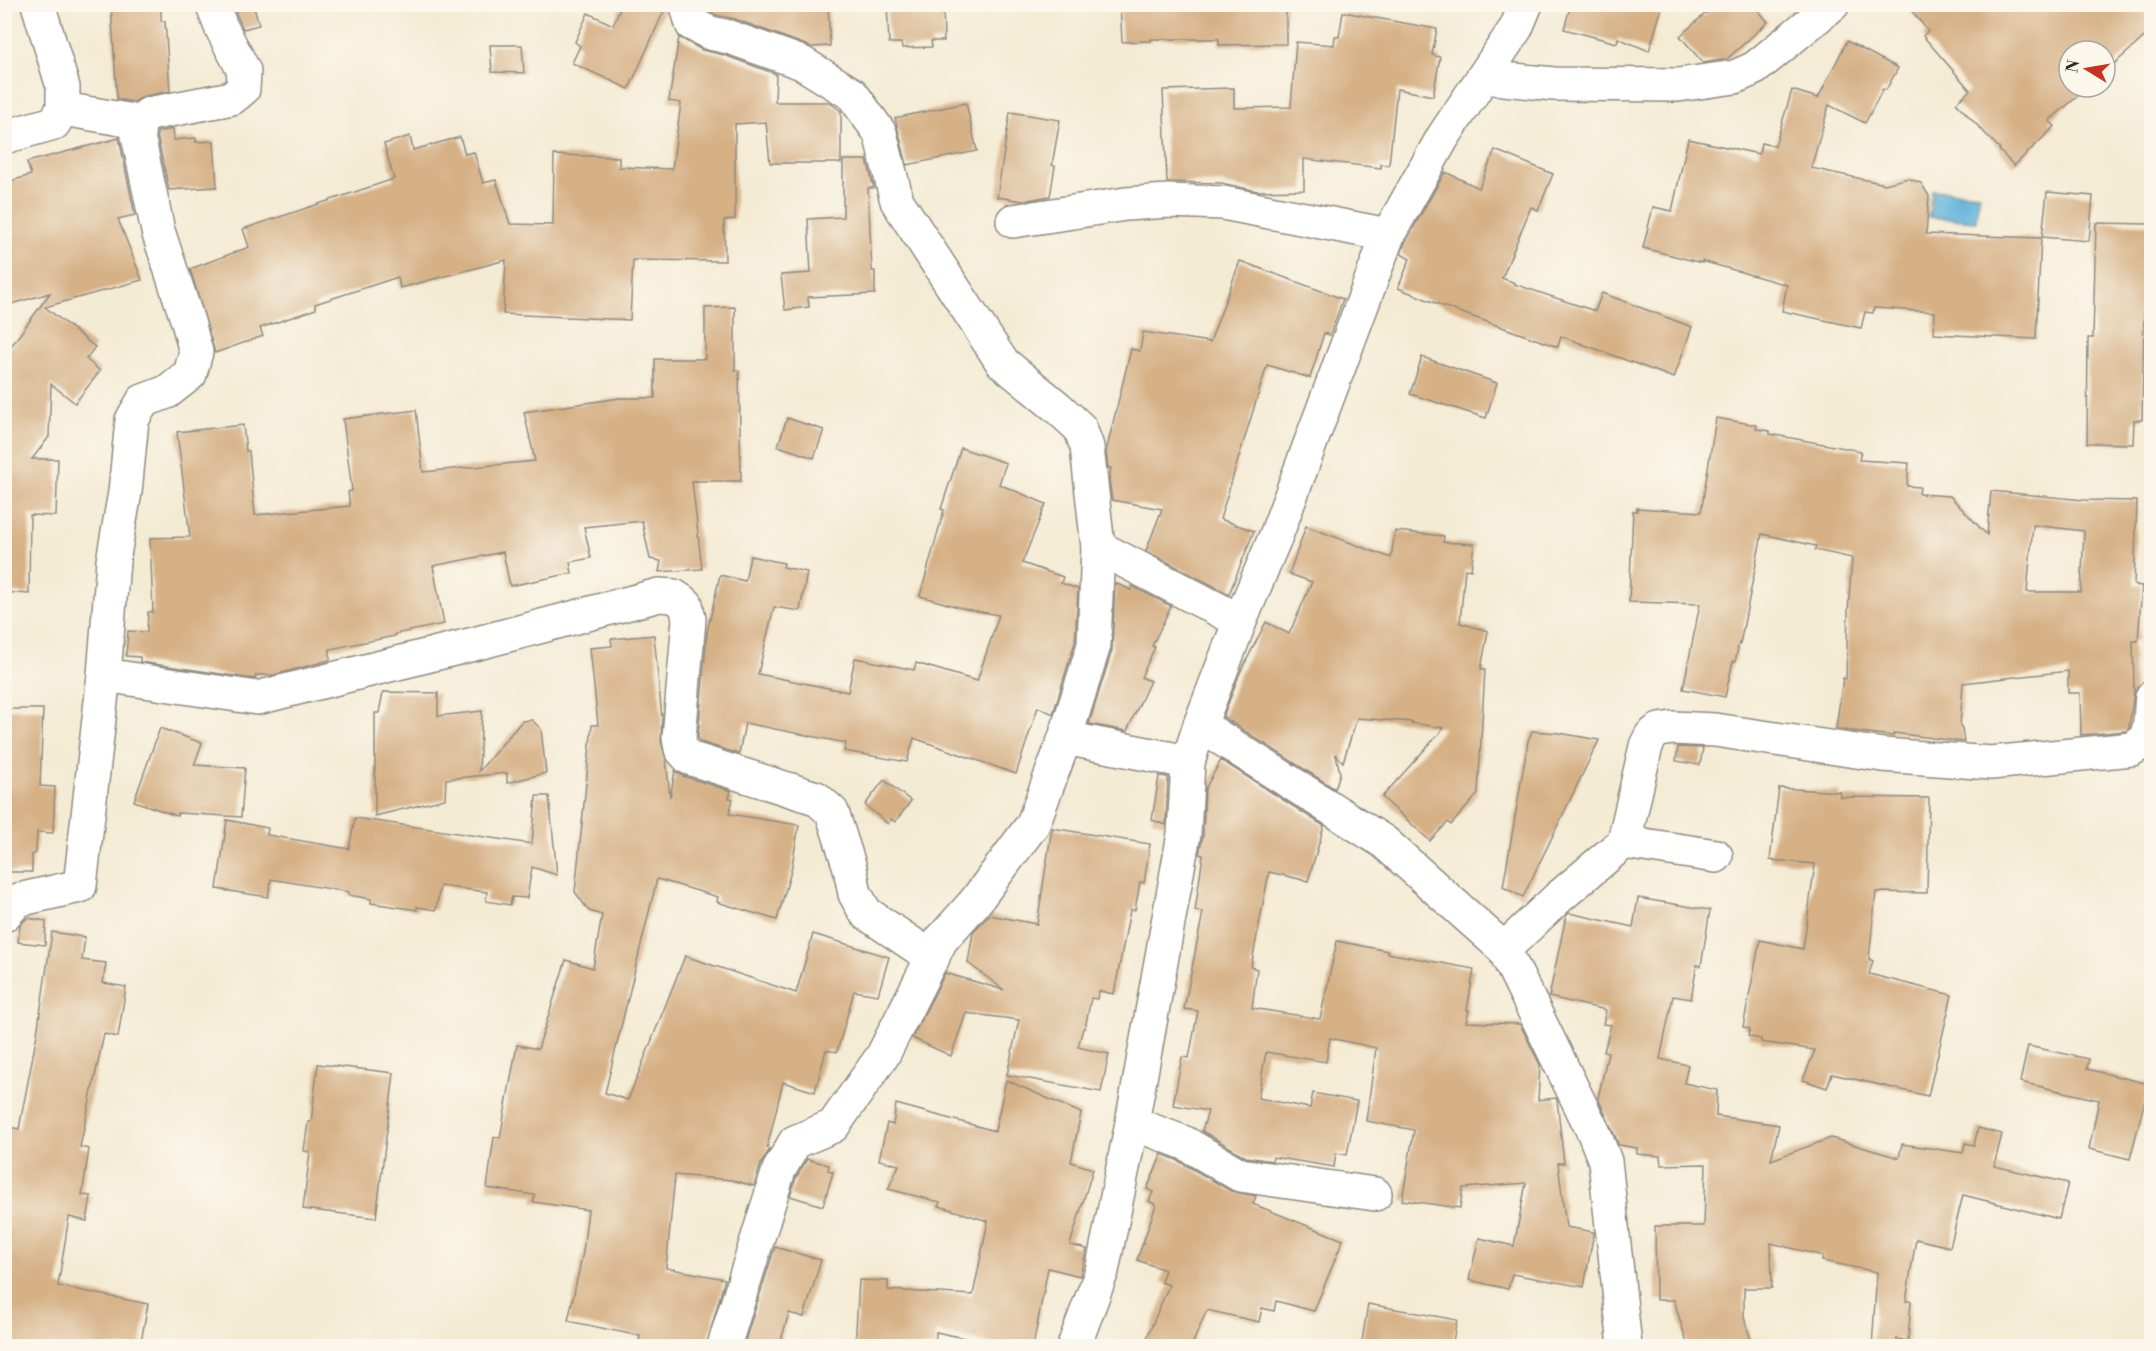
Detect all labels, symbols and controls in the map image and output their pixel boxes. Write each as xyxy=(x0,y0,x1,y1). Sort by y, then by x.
north arrow xyxy=(2057,39,2117,99)
text: N xyxy=(2062,58,2084,74)

